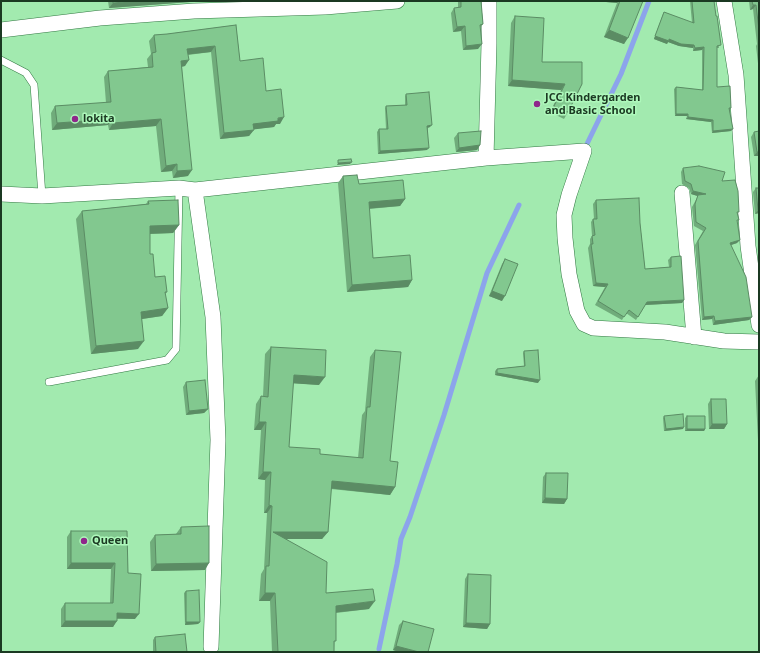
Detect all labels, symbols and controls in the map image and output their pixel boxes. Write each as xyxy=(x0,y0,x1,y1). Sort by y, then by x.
place label: JCC Kindergarden and Basic School xyxy=(545,91,640,117)
marker: JCC Kindergarden and Basic School xyxy=(532,99,542,109)
place label: lokita xyxy=(83,112,115,126)
marker: lokita xyxy=(70,114,80,124)
place label: Queen xyxy=(92,534,128,548)
marker: Queen xyxy=(79,536,89,546)

